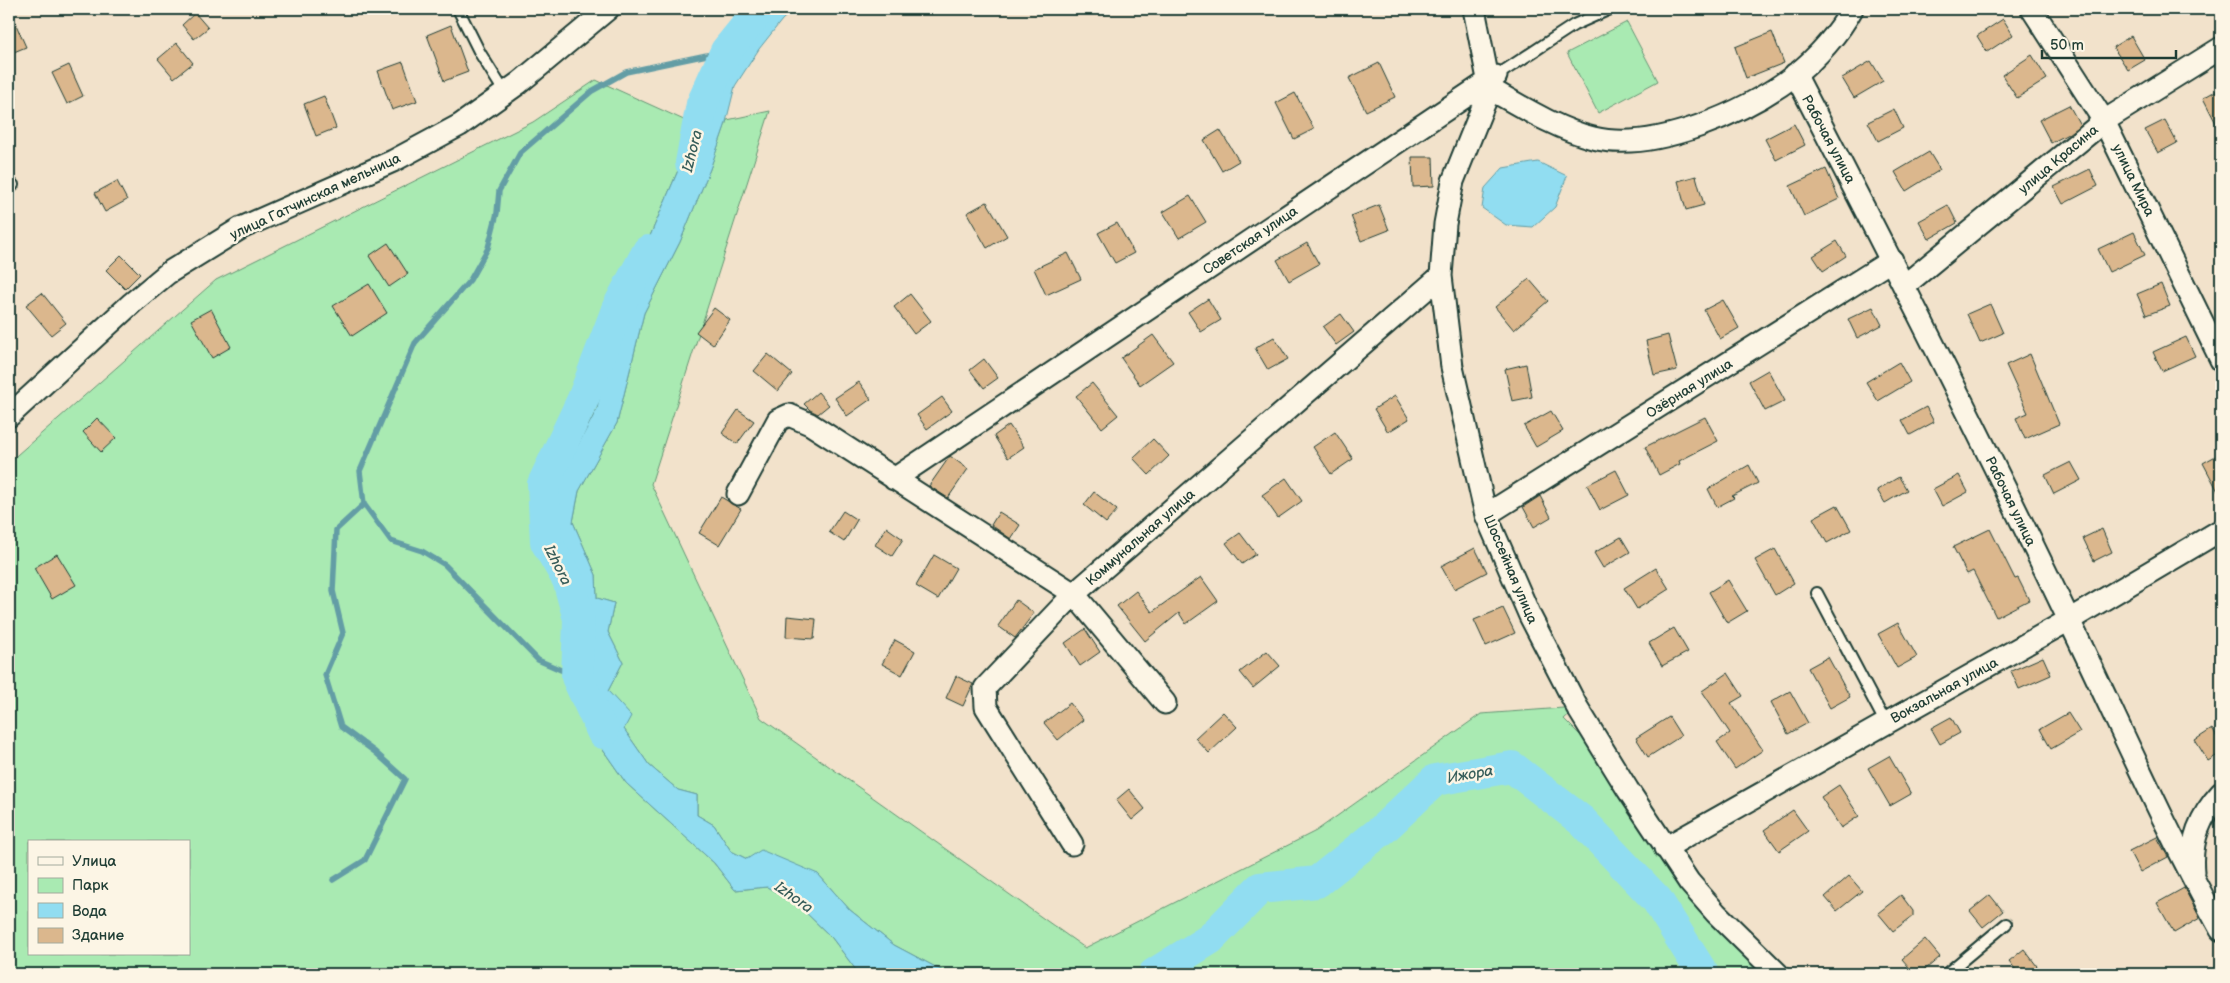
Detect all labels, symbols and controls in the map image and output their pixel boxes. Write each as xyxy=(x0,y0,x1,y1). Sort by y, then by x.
scale bar xyxy=(2042,28,2176,60)
text: 50 m xyxy=(2050,36,2084,55)
street label: Рабочая улица xyxy=(1798,92,1859,187)
street label: улица Красина xyxy=(2015,121,2102,198)
water label: Izhora xyxy=(678,128,707,175)
street label: улица Мира xyxy=(2109,141,2159,220)
street label: улица Гатчинская мельница xyxy=(227,149,404,243)
street label: Советская улица xyxy=(1200,202,1302,278)
street label: Озёрная улица xyxy=(1643,355,1736,422)
street label: Рабочая улица xyxy=(1981,453,2040,550)
street label: Коммунальная улица xyxy=(1082,485,1199,589)
street label: Шоссейная улица xyxy=(1480,512,1541,627)
water label: Izhora xyxy=(539,541,576,588)
street label: Вокзальная улица xyxy=(1888,654,2001,727)
water label: Ижора xyxy=(1445,761,1495,788)
legend xyxy=(28,840,190,956)
text: Улица xyxy=(72,852,117,871)
text: Парк xyxy=(72,876,109,895)
water label: Izhora xyxy=(770,877,817,917)
text: Вода xyxy=(72,902,107,921)
text: Здание xyxy=(72,926,124,945)

